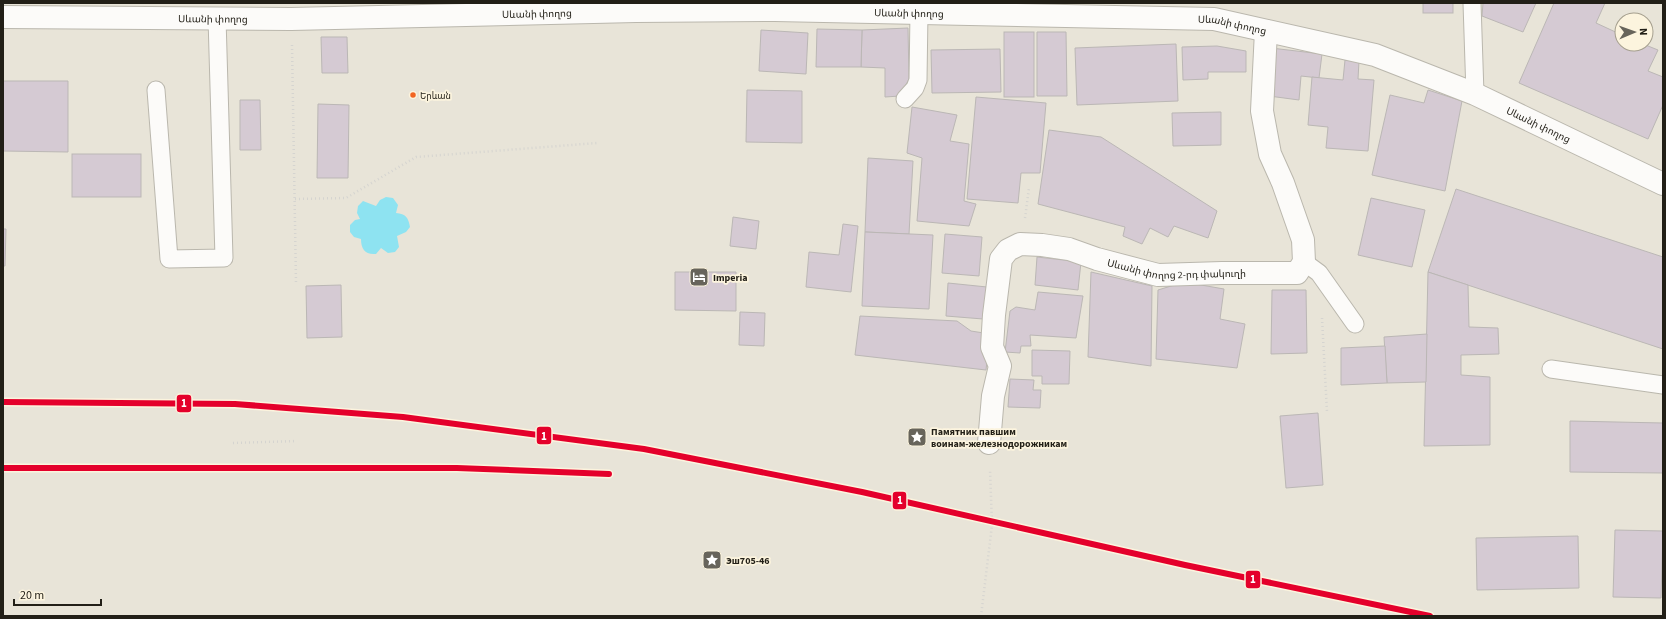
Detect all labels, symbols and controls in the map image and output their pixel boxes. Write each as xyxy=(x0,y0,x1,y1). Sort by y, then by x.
street label: Սևանի փողոց xyxy=(502,6,572,22)
street label: Սևանի փողոց xyxy=(874,6,944,21)
street label: Սևանի փողոց xyxy=(178,12,248,27)
north arrow xyxy=(1614,12,1654,52)
street label: Սևանի փողոց xyxy=(1198,13,1268,39)
text: N xyxy=(1636,28,1651,36)
marker: Երևան xyxy=(408,90,418,100)
place label: Երևան xyxy=(420,90,451,103)
street label: Սևանի փողոց xyxy=(1504,104,1573,147)
street label: Սևանի փողոց 2-րդ փակուղի xyxy=(1106,256,1246,283)
hotel icon: Imperia xyxy=(688,266,710,288)
place label: Imperia xyxy=(713,271,748,285)
line badge: 1 xyxy=(176,394,192,413)
text: 1 xyxy=(181,396,187,411)
place label: Памятник павшим воинам-железнодорожникам xyxy=(931,425,1067,451)
line badge: 1 xyxy=(536,426,552,445)
place icon: Памятник павшим воинам-железнодорожникам xyxy=(906,426,928,448)
text: 1 xyxy=(541,429,547,444)
line badge: 1 xyxy=(892,491,907,510)
text: 1 xyxy=(897,493,903,508)
place icon: Эш705-46 xyxy=(701,549,723,571)
place label: Эш705-46 xyxy=(726,554,770,568)
line badge: 1 xyxy=(1245,570,1261,589)
text: 1 xyxy=(1250,572,1256,587)
scale bar xyxy=(14,581,101,607)
text: 20 m xyxy=(20,587,44,604)

